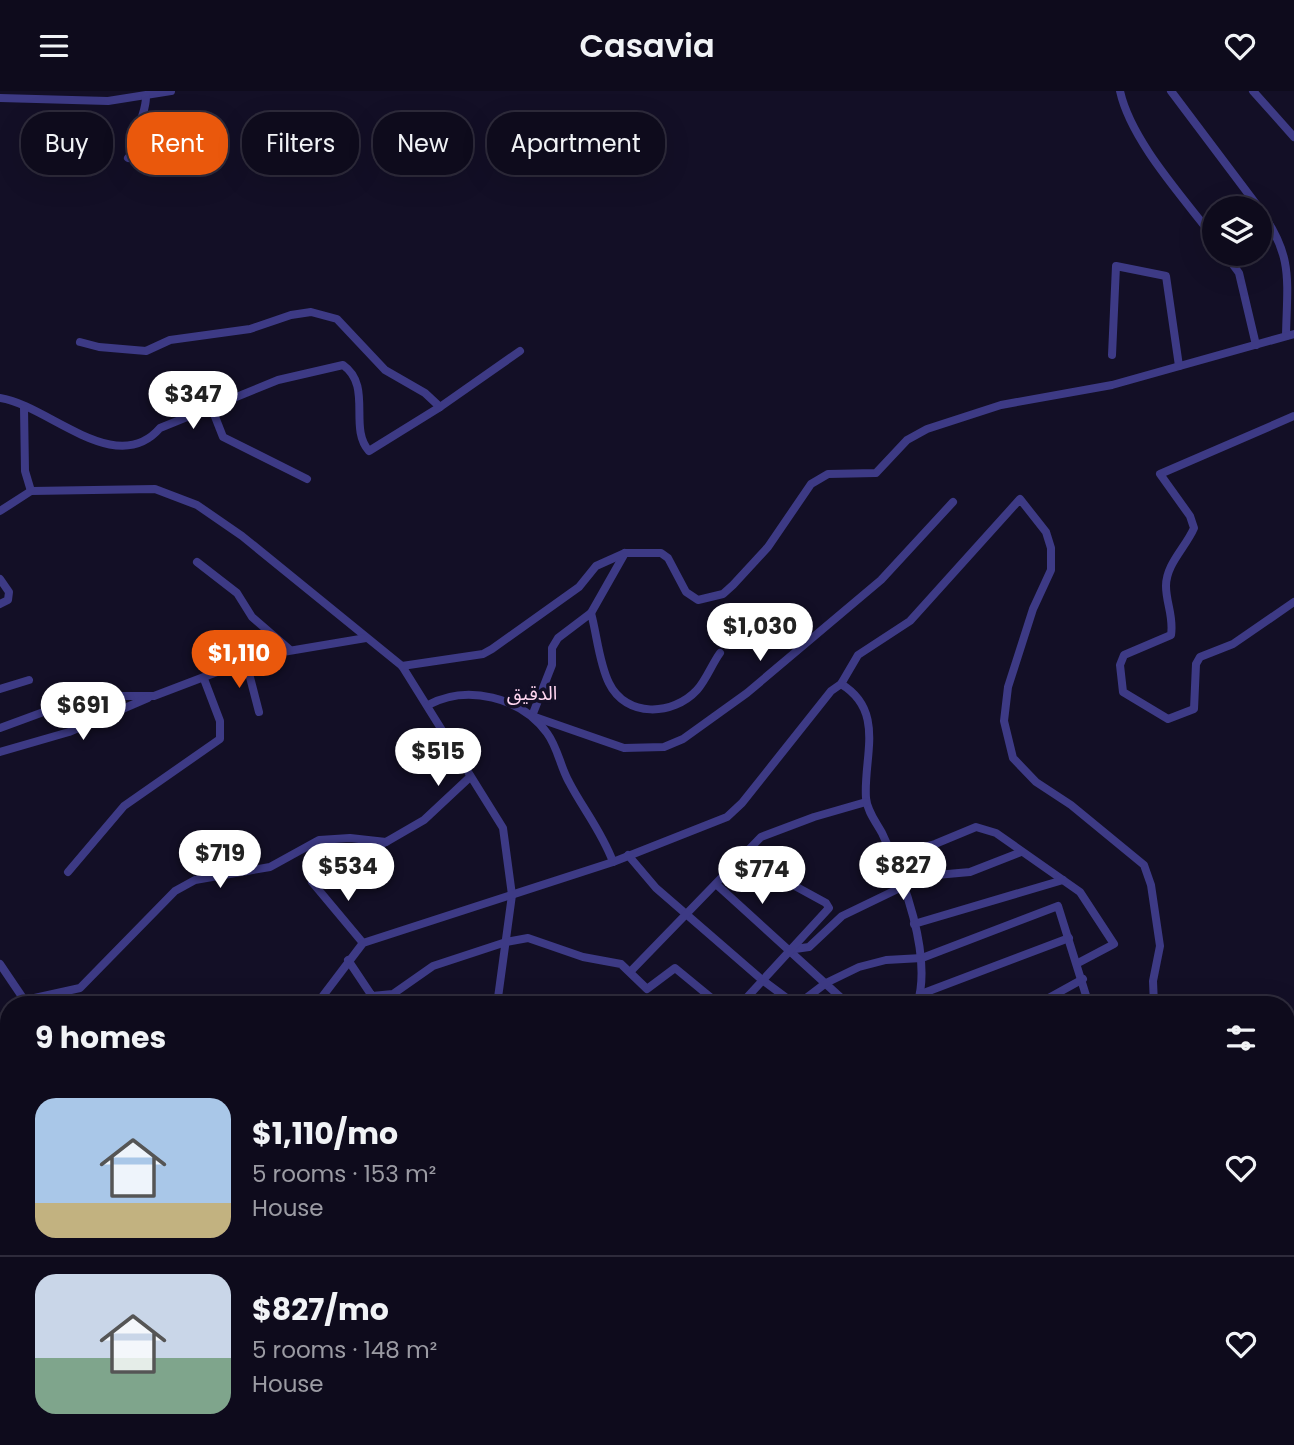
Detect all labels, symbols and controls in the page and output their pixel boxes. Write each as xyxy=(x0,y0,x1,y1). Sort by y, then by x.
text: Casavia xyxy=(579,23,715,68)
icon: menu xyxy=(35,27,73,65)
icon: heart xyxy=(1221,27,1259,65)
chip: Buy xyxy=(21,112,113,175)
chip: Rent xyxy=(127,112,228,175)
chip: Filters xyxy=(242,112,359,175)
chip: New xyxy=(373,112,473,175)
chip: Apartment xyxy=(487,112,665,175)
map controls xyxy=(1202,196,1272,266)
button: layers xyxy=(1202,196,1272,266)
pin: $347 xyxy=(152,371,234,431)
text: $347 xyxy=(165,378,221,410)
pin: $1,030 xyxy=(703,603,817,663)
text: $1,030 xyxy=(723,610,797,642)
pin: $1,110 xyxy=(182,631,296,690)
text: $1,110 xyxy=(208,637,270,669)
district label: الدقيق xyxy=(507,680,557,707)
pin: $691 xyxy=(42,683,124,742)
text: $691 xyxy=(57,689,109,721)
pin: $515 xyxy=(397,729,479,788)
text: $515 xyxy=(411,735,465,767)
pin: $719 xyxy=(179,831,261,890)
text: $719 xyxy=(195,837,245,869)
pin: $534 xyxy=(307,843,389,903)
pin: $827 xyxy=(862,843,944,902)
pin: $774 xyxy=(721,847,803,906)
text: $827 xyxy=(875,849,931,881)
text: $534 xyxy=(318,850,378,882)
text: $774 xyxy=(734,853,790,885)
text: 9 homes xyxy=(35,1016,166,1059)
icon: filters xyxy=(1222,1019,1260,1057)
text: $1,110/mo xyxy=(252,1112,398,1155)
icon: home xyxy=(91,1126,175,1210)
icon: heart xyxy=(1222,1149,1260,1187)
text: 5 rooms · 153 m² xyxy=(252,1158,436,1190)
text: House xyxy=(252,1192,324,1224)
text: $827/mo xyxy=(252,1288,389,1331)
icon: home xyxy=(91,1302,175,1386)
icon: heart xyxy=(1222,1325,1260,1363)
text: 5 rooms · 148 m² xyxy=(252,1334,437,1366)
text: House xyxy=(252,1368,324,1400)

